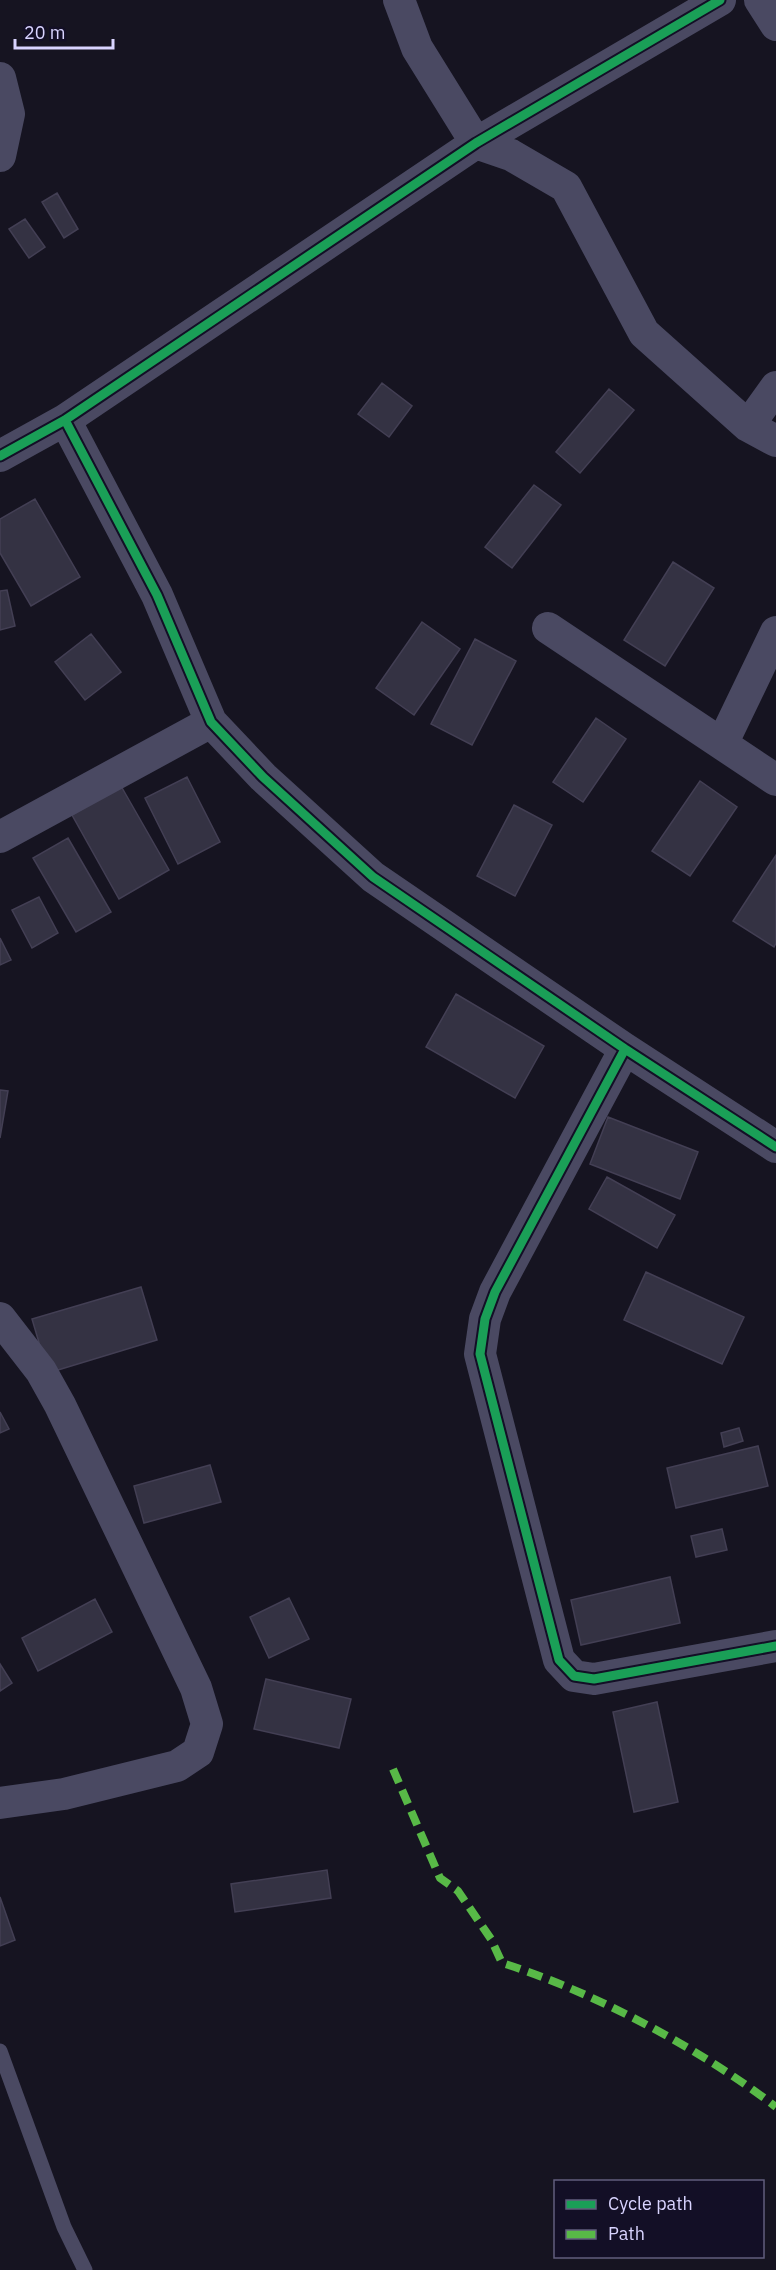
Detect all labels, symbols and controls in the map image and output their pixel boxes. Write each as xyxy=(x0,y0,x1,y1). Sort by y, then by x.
scale bar xyxy=(15,12,112,50)
text: 20 m xyxy=(24,21,66,44)
legend xyxy=(554,2180,764,2258)
text: Cycle path xyxy=(608,2192,693,2215)
text: Path xyxy=(608,2222,645,2245)

